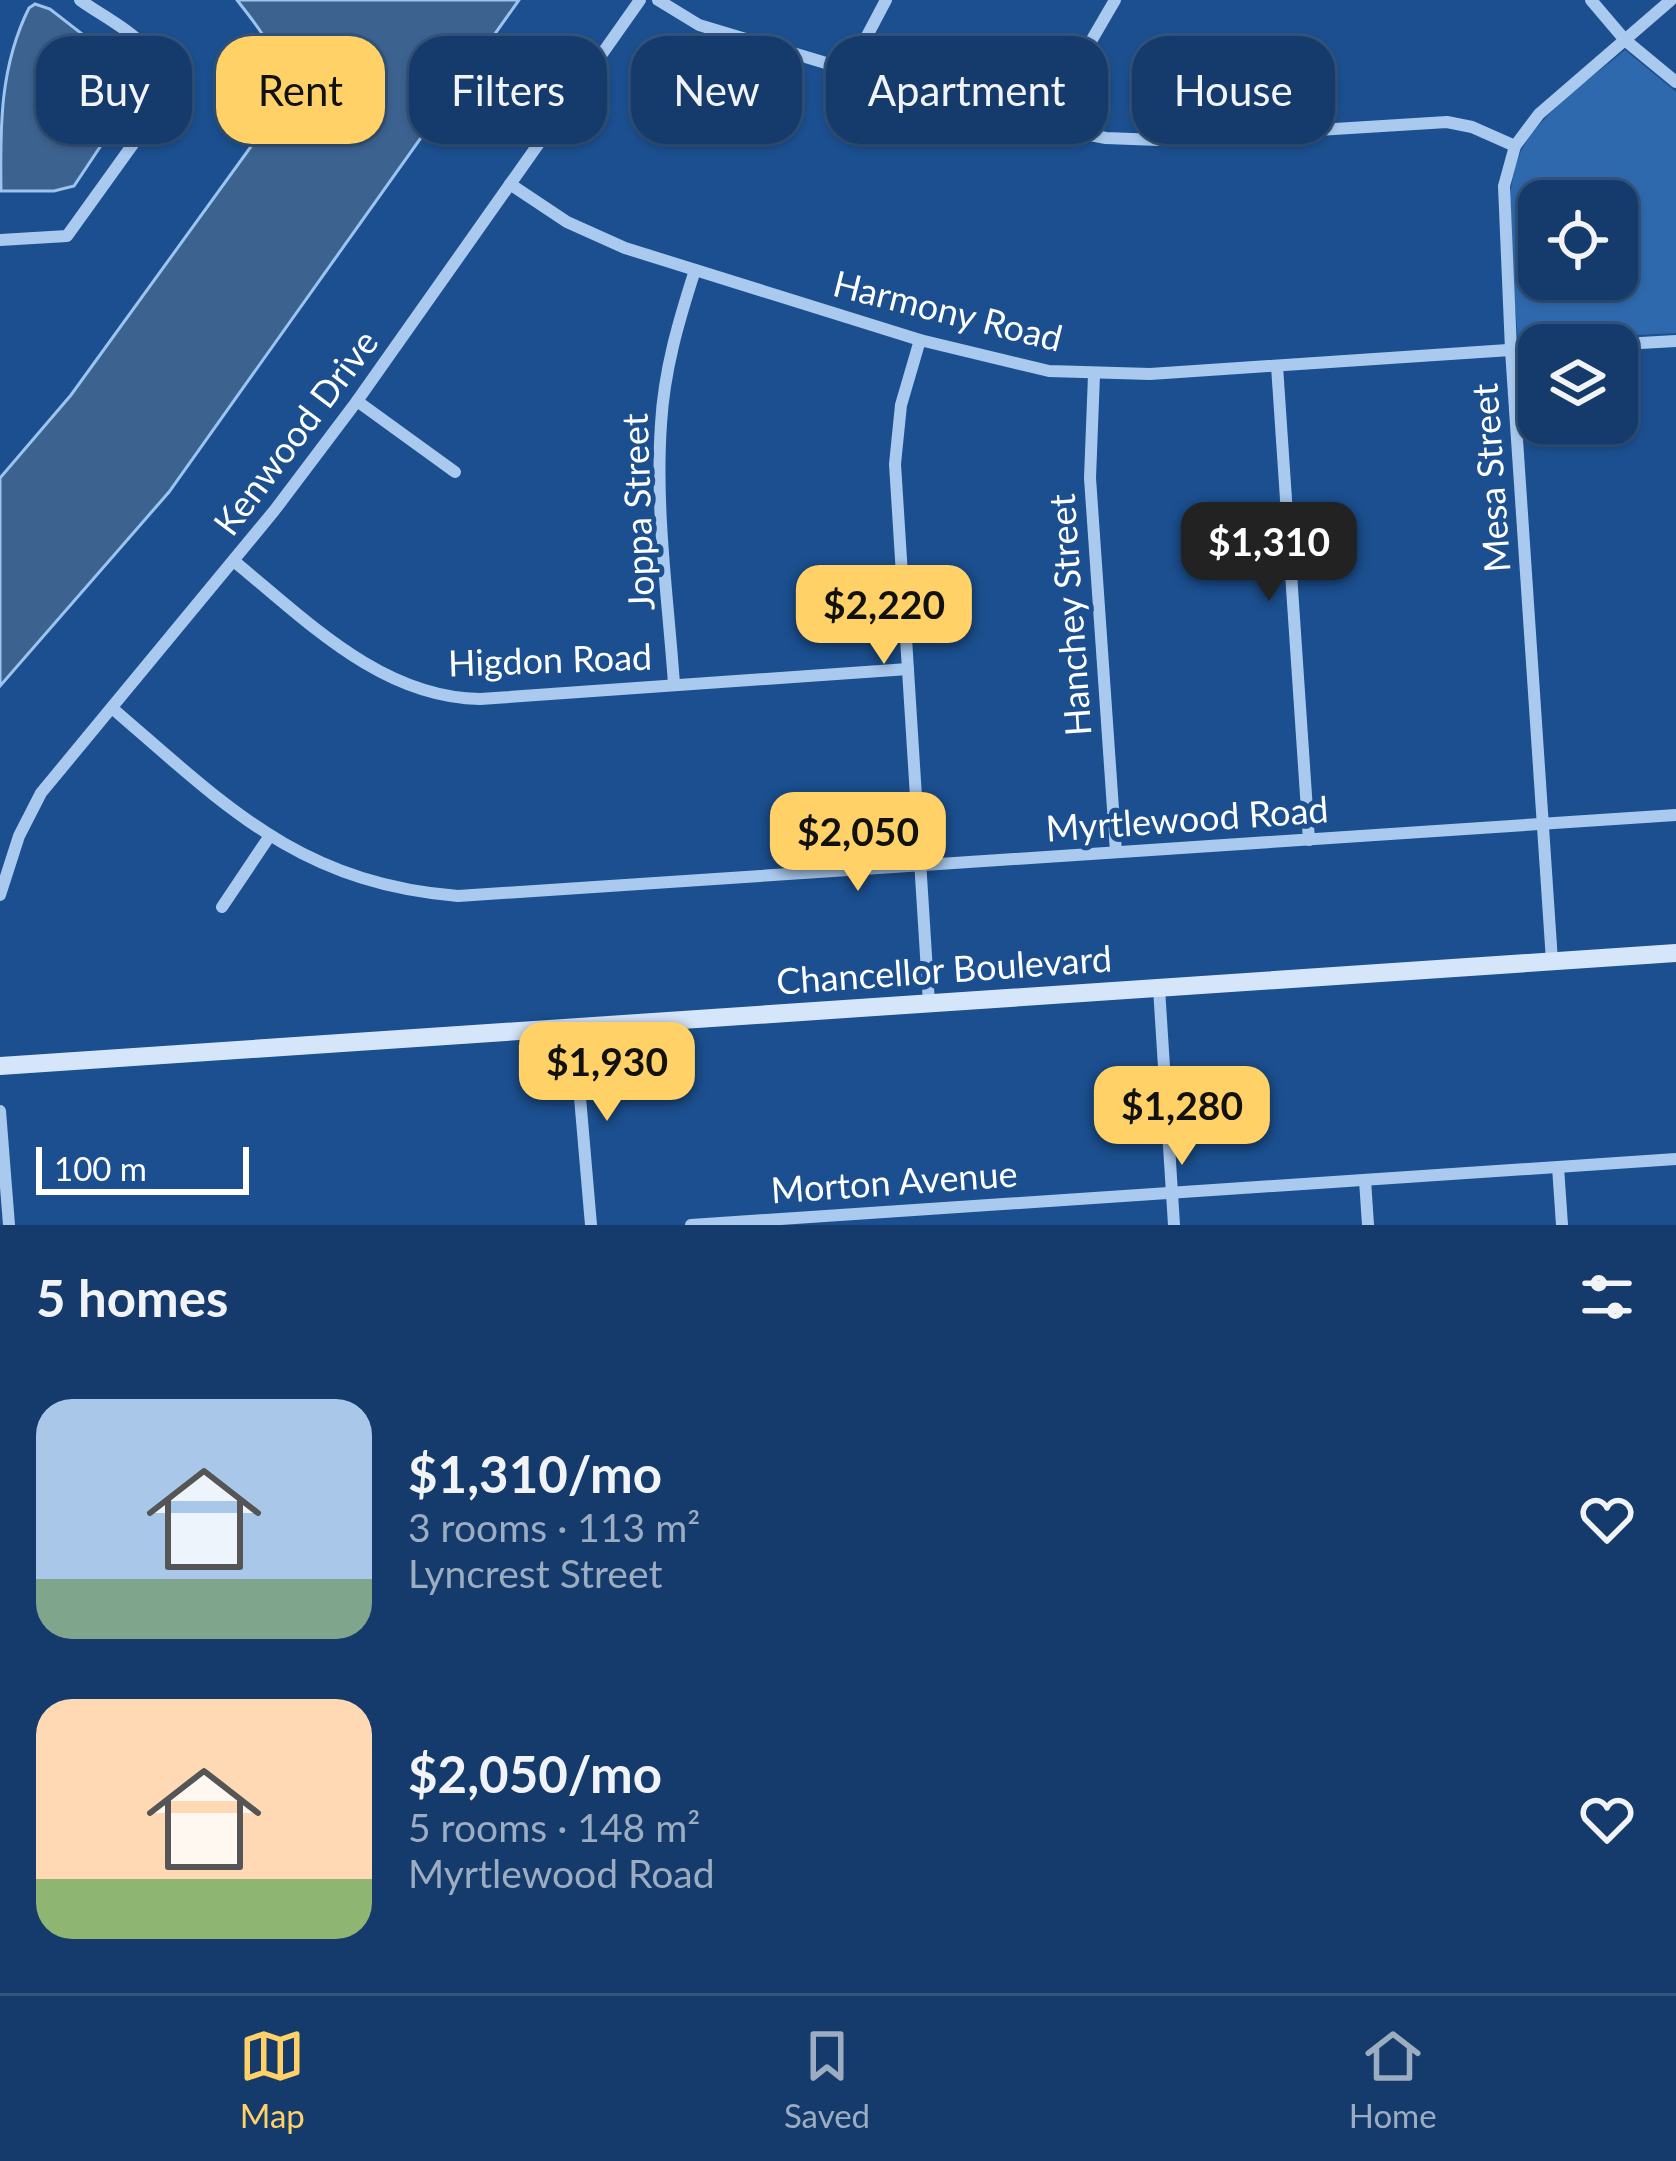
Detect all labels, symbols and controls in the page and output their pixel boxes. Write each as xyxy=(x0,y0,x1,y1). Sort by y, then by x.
chip: Buy xyxy=(36,36,192,144)
chip: Rent xyxy=(216,36,385,144)
chip: Filters xyxy=(409,36,607,144)
chip: New xyxy=(631,36,802,144)
chip: Apartment xyxy=(826,36,1108,144)
chip: House xyxy=(1132,36,1335,144)
map controls xyxy=(1518,180,1638,444)
button: locate xyxy=(1518,180,1638,300)
street label: Harmony Road xyxy=(829,260,1067,360)
street label: Kenwood Drive xyxy=(204,321,386,543)
button: layers xyxy=(1518,324,1638,444)
street label: Mesa Street xyxy=(1461,382,1519,574)
street label: Joppa Street xyxy=(612,413,662,611)
street label: Hanchey Street xyxy=(1039,492,1099,737)
pin: $1,310 xyxy=(1171,502,1367,604)
text: $1,310 xyxy=(1208,518,1330,564)
pin: $2,220 xyxy=(786,565,982,667)
text: $2,220 xyxy=(823,581,945,627)
street label: Higdon Road xyxy=(447,633,653,685)
street label: Myrtlewood Road xyxy=(1044,786,1330,850)
pin: $2,050 xyxy=(760,792,956,894)
text: $2,050 xyxy=(797,808,919,854)
street label: Chancellor Boulevard xyxy=(775,935,1113,1003)
pin: $1,930 xyxy=(509,1022,705,1124)
text: $1,930 xyxy=(546,1038,668,1084)
pin: $1,280 xyxy=(1084,1066,1280,1168)
text: $1,280 xyxy=(1121,1082,1243,1128)
scale bar xyxy=(36,1141,249,1194)
text: 100 m xyxy=(54,1148,147,1188)
street label: Morton Avenue xyxy=(769,1150,1019,1212)
icon: filters xyxy=(1574,1264,1640,1330)
text: 5 homes xyxy=(36,1267,228,1328)
text: $1,310/mo xyxy=(408,1443,662,1504)
icon: home xyxy=(132,1447,276,1591)
icon: heart xyxy=(1574,1486,1640,1552)
text: 3 rooms · 113 m² xyxy=(408,1504,700,1550)
text: Lyncrest Street xyxy=(408,1550,662,1596)
text: $2,050/mo xyxy=(408,1743,662,1804)
icon: home xyxy=(132,1747,276,1891)
icon: heart xyxy=(1574,1786,1640,1852)
text: 5 rooms · 148 m² xyxy=(408,1804,700,1850)
text: Myrtlewood Road xyxy=(408,1850,715,1896)
tab: Map xyxy=(239,2023,305,2135)
tab: Saved xyxy=(784,2023,870,2135)
tab: Home xyxy=(1349,2023,1437,2135)

